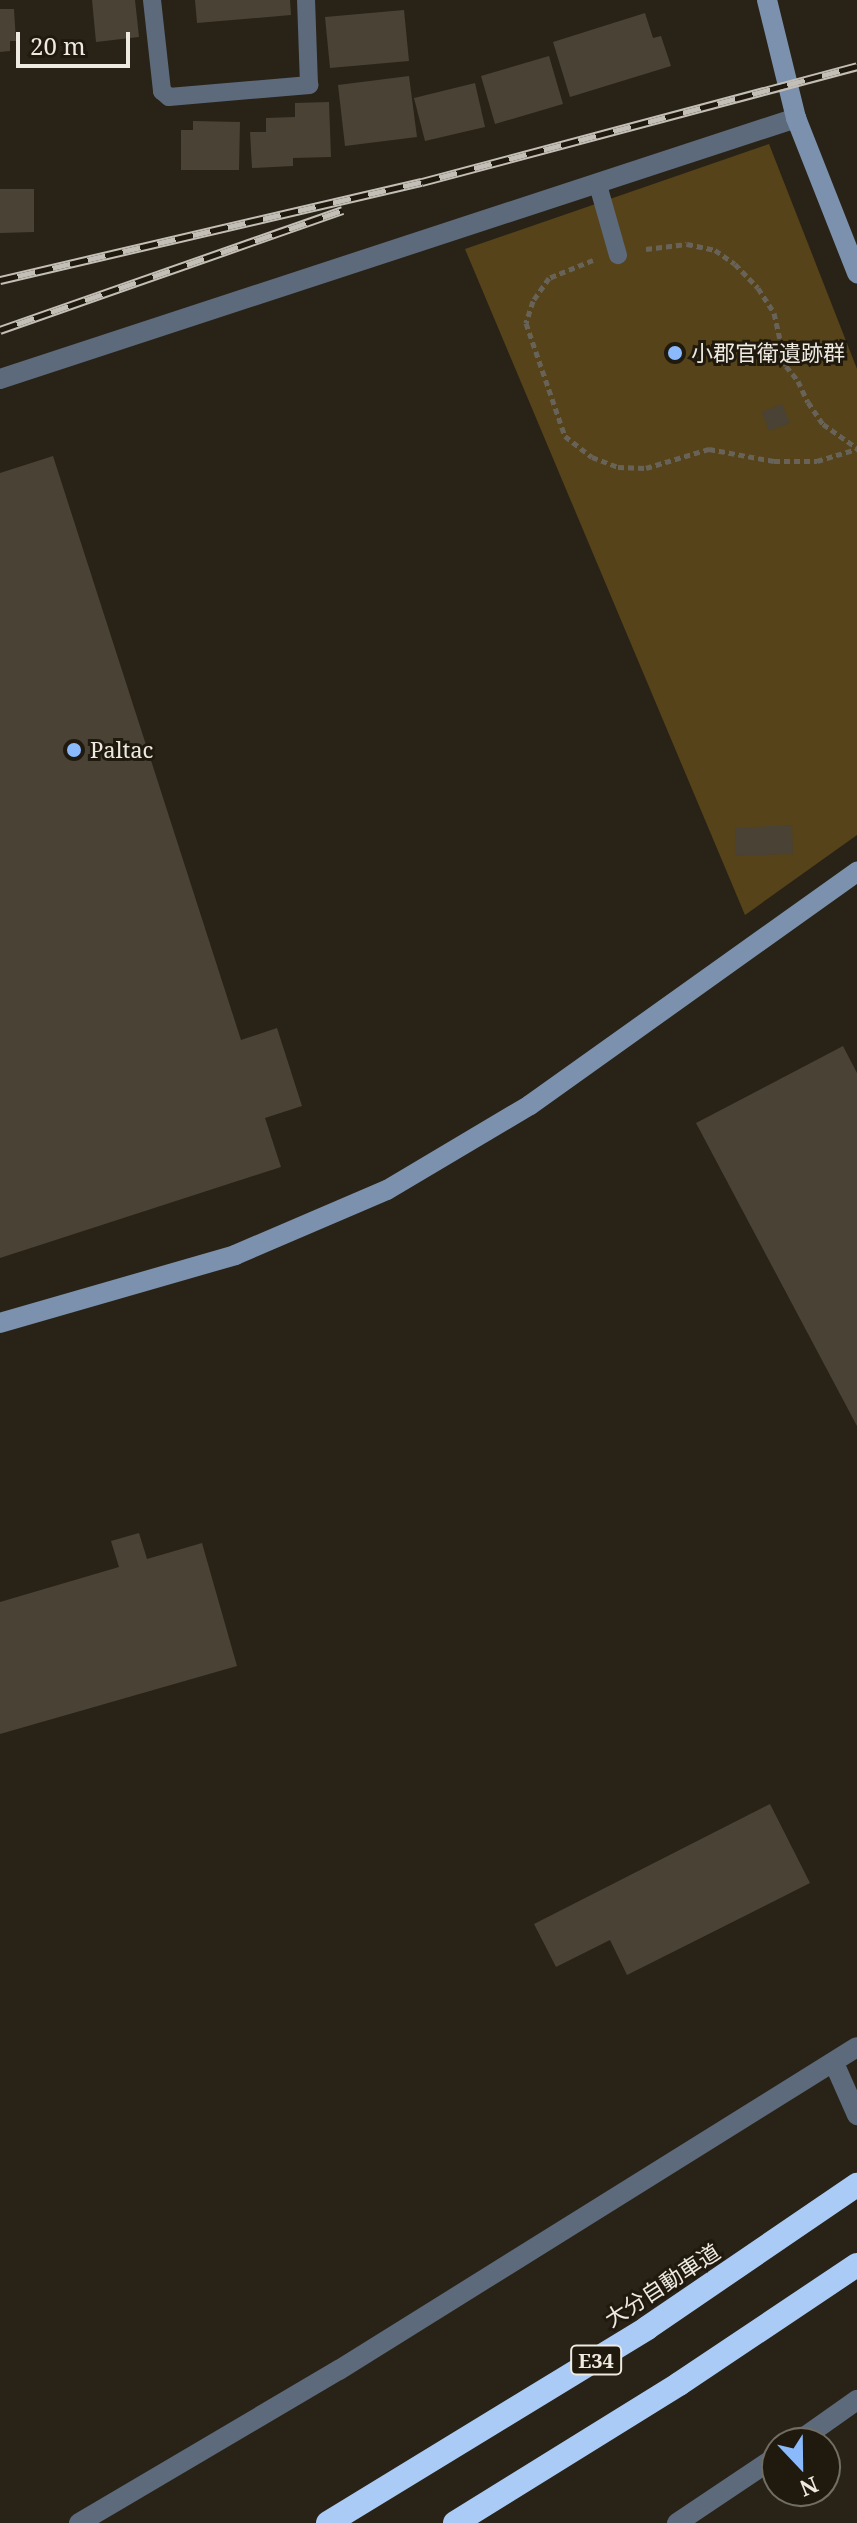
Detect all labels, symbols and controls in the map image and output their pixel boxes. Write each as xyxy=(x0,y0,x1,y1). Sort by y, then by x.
scale bar xyxy=(20,16,134,66)
text: 20 m xyxy=(30,29,86,62)
place label: 小郡官衛遺跡群 xyxy=(691,340,845,366)
marker: 小郡官衛遺跡群 xyxy=(666,344,684,362)
place label: Paltac xyxy=(90,737,153,763)
marker: Paltac xyxy=(65,741,83,759)
street label: 大分自動車道 xyxy=(599,2238,725,2332)
road number: E34 xyxy=(570,2344,622,2376)
north arrow xyxy=(761,2427,841,2507)
text: N xyxy=(796,2470,823,2505)

